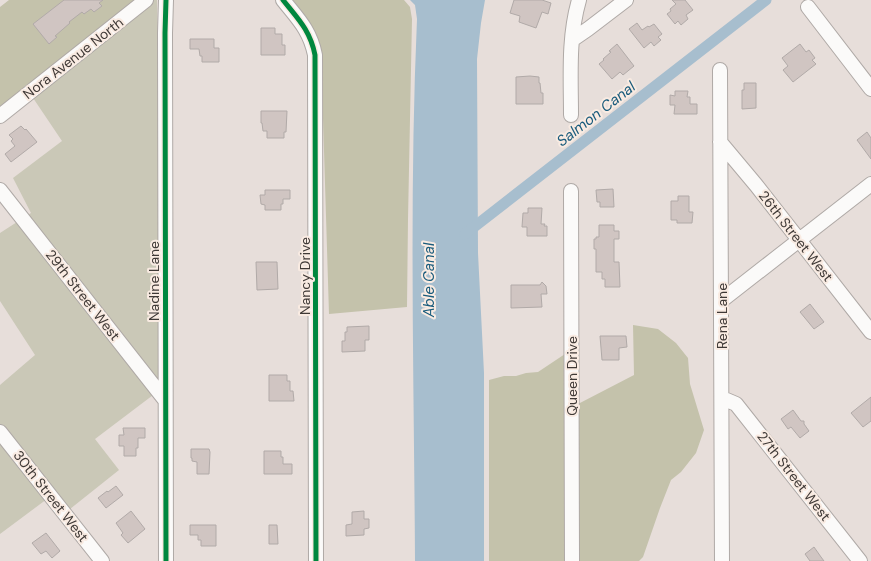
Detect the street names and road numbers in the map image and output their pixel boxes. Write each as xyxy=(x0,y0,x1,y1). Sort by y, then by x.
street label: Nora Avenue North xyxy=(19,13,127,103)
street label: 26th Street West xyxy=(755,187,837,285)
street label: Nancy Drive xyxy=(296,237,314,315)
street label: Nadine Lane xyxy=(145,241,163,321)
street label: 29th Street West xyxy=(42,246,124,344)
street label: Rena Lane xyxy=(713,283,731,349)
street label: Queen Drive xyxy=(563,336,581,416)
street label: 27th Street West xyxy=(753,428,835,524)
street label: 30th Street West xyxy=(10,447,92,545)

